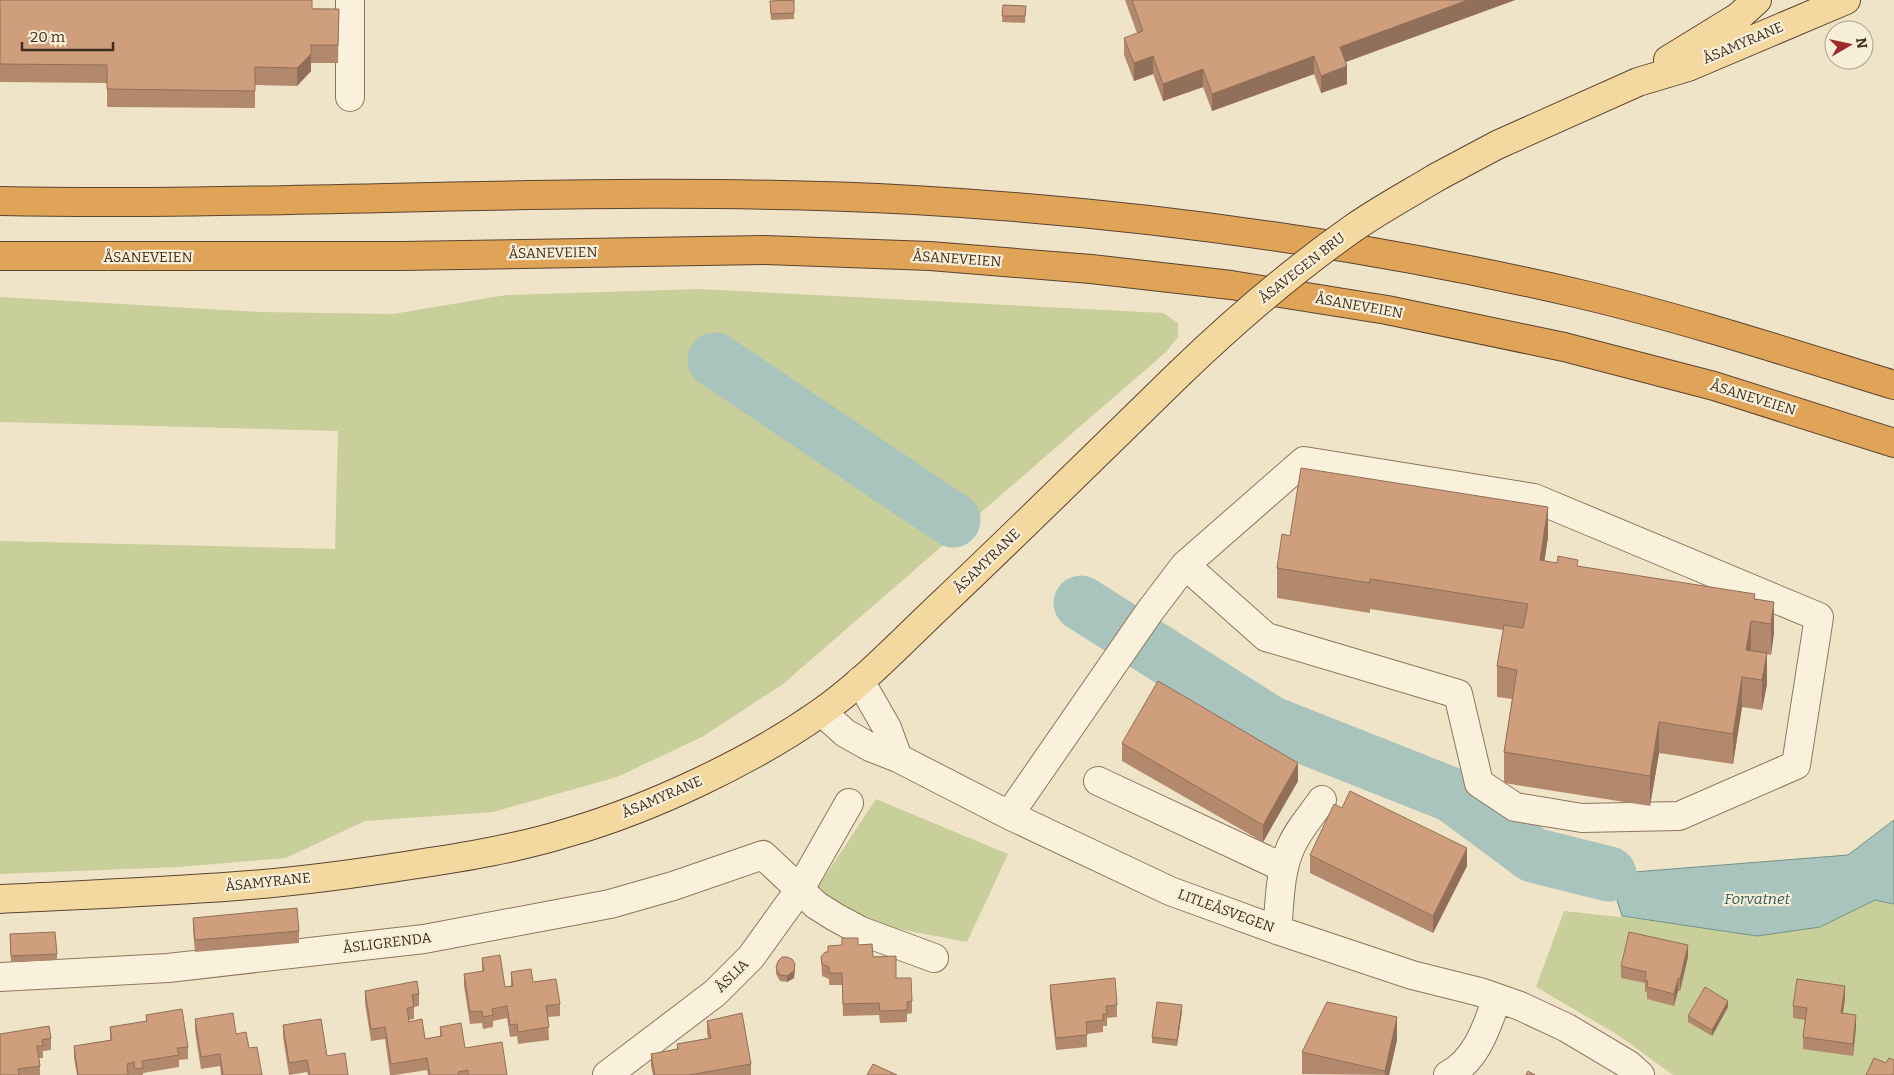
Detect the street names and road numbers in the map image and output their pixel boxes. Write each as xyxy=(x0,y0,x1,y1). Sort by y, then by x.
street label: ÅSAMYRANE xyxy=(1700,17,1786,68)
street label: ÅSAVEGEN BRU xyxy=(1255,228,1349,307)
street label: ÅSANEVEIEN xyxy=(508,243,598,262)
street label: ÅSANEVEIEN xyxy=(912,246,1002,271)
street label: ÅSANEVEIEN xyxy=(104,248,192,266)
street label: ÅSANEVEIEN xyxy=(1314,289,1404,322)
street label: ÅSANEVEIEN xyxy=(1708,376,1798,419)
street label: ÅSAMYRANE xyxy=(949,524,1024,597)
street label: ÅSAMYRANE xyxy=(619,771,705,822)
street label: ÅSAMYRANE xyxy=(224,868,312,895)
street label: LITLEÅSVEGEN xyxy=(1175,885,1277,936)
street label: ÅSLIGRENDA xyxy=(342,928,432,957)
street label: ÅSLIA xyxy=(711,955,752,996)

